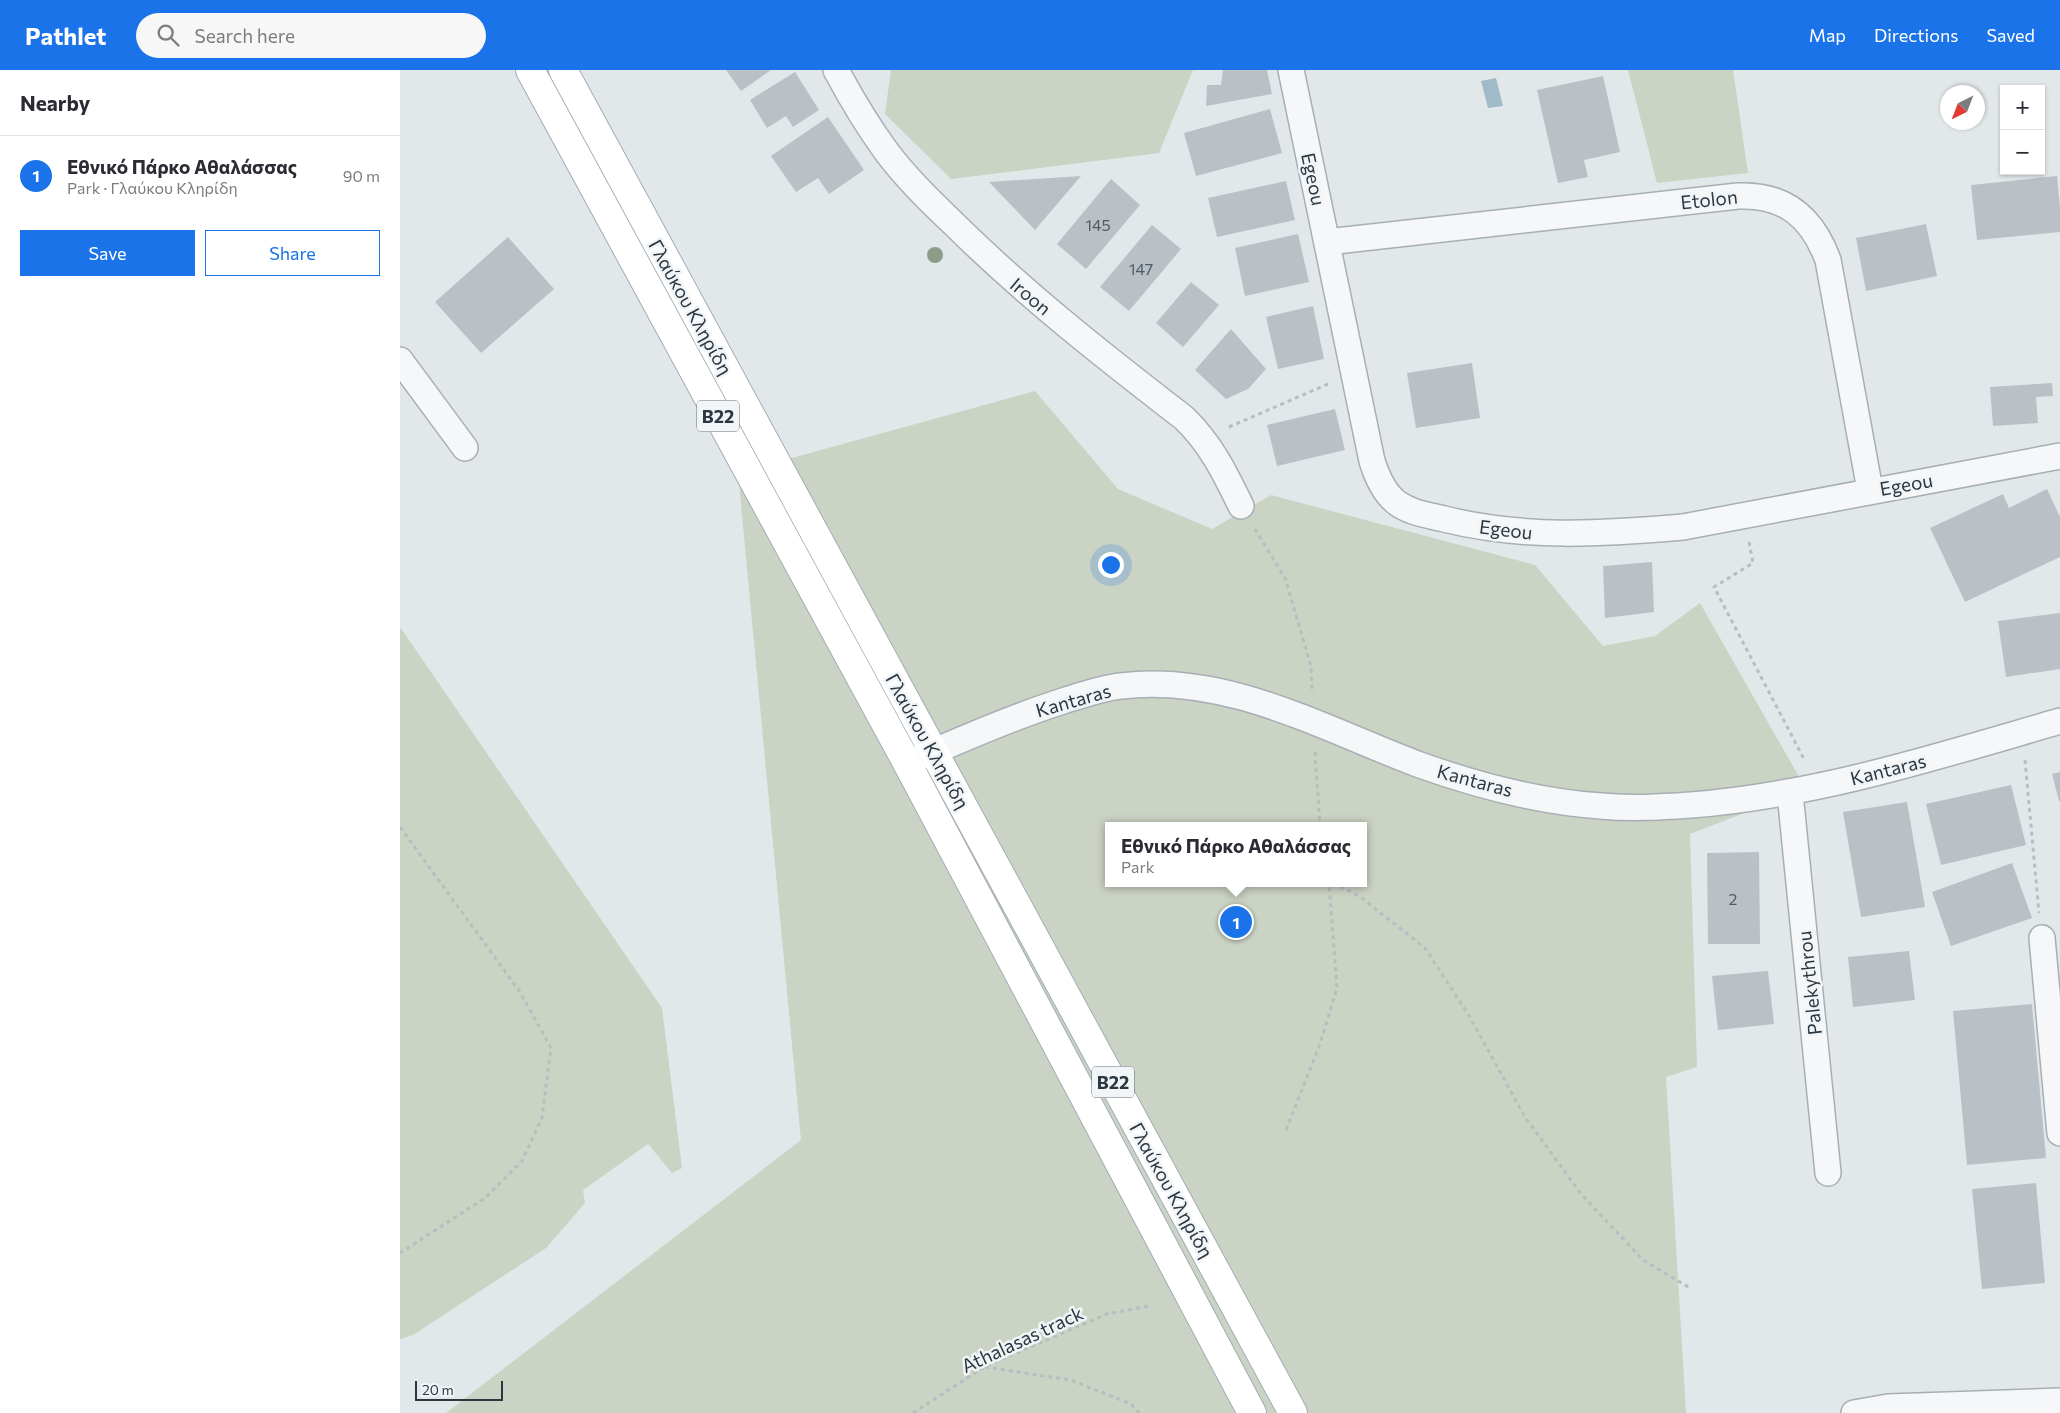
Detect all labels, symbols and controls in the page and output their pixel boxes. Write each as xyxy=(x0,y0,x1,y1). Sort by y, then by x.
search box xyxy=(136,13,486,58)
text: Pathlet xyxy=(25,21,106,50)
icon: search xyxy=(154,21,182,49)
text: Search here xyxy=(194,24,295,47)
text: Map xyxy=(1809,24,1846,46)
text: Directions xyxy=(1874,24,1958,46)
text: Saved xyxy=(1986,24,2035,46)
north arrow xyxy=(1940,85,1985,130)
map controls xyxy=(2000,85,2045,175)
button: + xyxy=(2000,85,2045,130)
text: Nearby xyxy=(20,90,90,115)
button: − xyxy=(2000,130,2045,175)
street label: Egeou xyxy=(1297,151,1331,207)
text: Εθνικό Πάρκο Αθαλάσσας xyxy=(67,155,297,178)
text: 1 xyxy=(32,166,40,185)
text: 90 m xyxy=(343,166,380,185)
text: Park · Γλαύκου Κληρίδη xyxy=(67,178,238,197)
street label: Etolon xyxy=(1679,185,1739,213)
house number: 145 xyxy=(1085,215,1111,234)
button: Save xyxy=(20,230,195,276)
button: Share xyxy=(205,230,380,276)
street label: Γλαύκου Κληρίδη xyxy=(644,235,738,379)
house number: 147 xyxy=(1129,259,1153,278)
street label: Iroon xyxy=(1006,272,1056,320)
road number: B22 xyxy=(697,401,739,432)
street label: Egeou xyxy=(1878,468,1934,500)
street label: Egeou xyxy=(1478,514,1534,544)
your location xyxy=(1098,552,1124,578)
street label: Γλαύκου Κληρίδη xyxy=(881,669,975,813)
street label: Kantaras xyxy=(1033,678,1113,722)
street label: Kantaras xyxy=(1848,748,1928,790)
street label: Kantaras xyxy=(1435,759,1515,801)
popup xyxy=(1105,822,1367,887)
text: Εθνικό Πάρκο Αθαλάσσας xyxy=(1121,834,1351,857)
text: Park xyxy=(1121,857,1155,876)
house number: 2 xyxy=(1729,889,1738,908)
pin: 1 xyxy=(1220,903,1252,941)
street label: Palekythrou xyxy=(1792,930,1826,1036)
road number: B22 xyxy=(1092,1066,1134,1098)
street label: Γλαύκου Κληρίδη xyxy=(1125,1118,1219,1262)
street label: Athalasas track xyxy=(958,1301,1086,1377)
scale bar xyxy=(415,1378,502,1401)
text: 20 m xyxy=(422,1381,454,1398)

